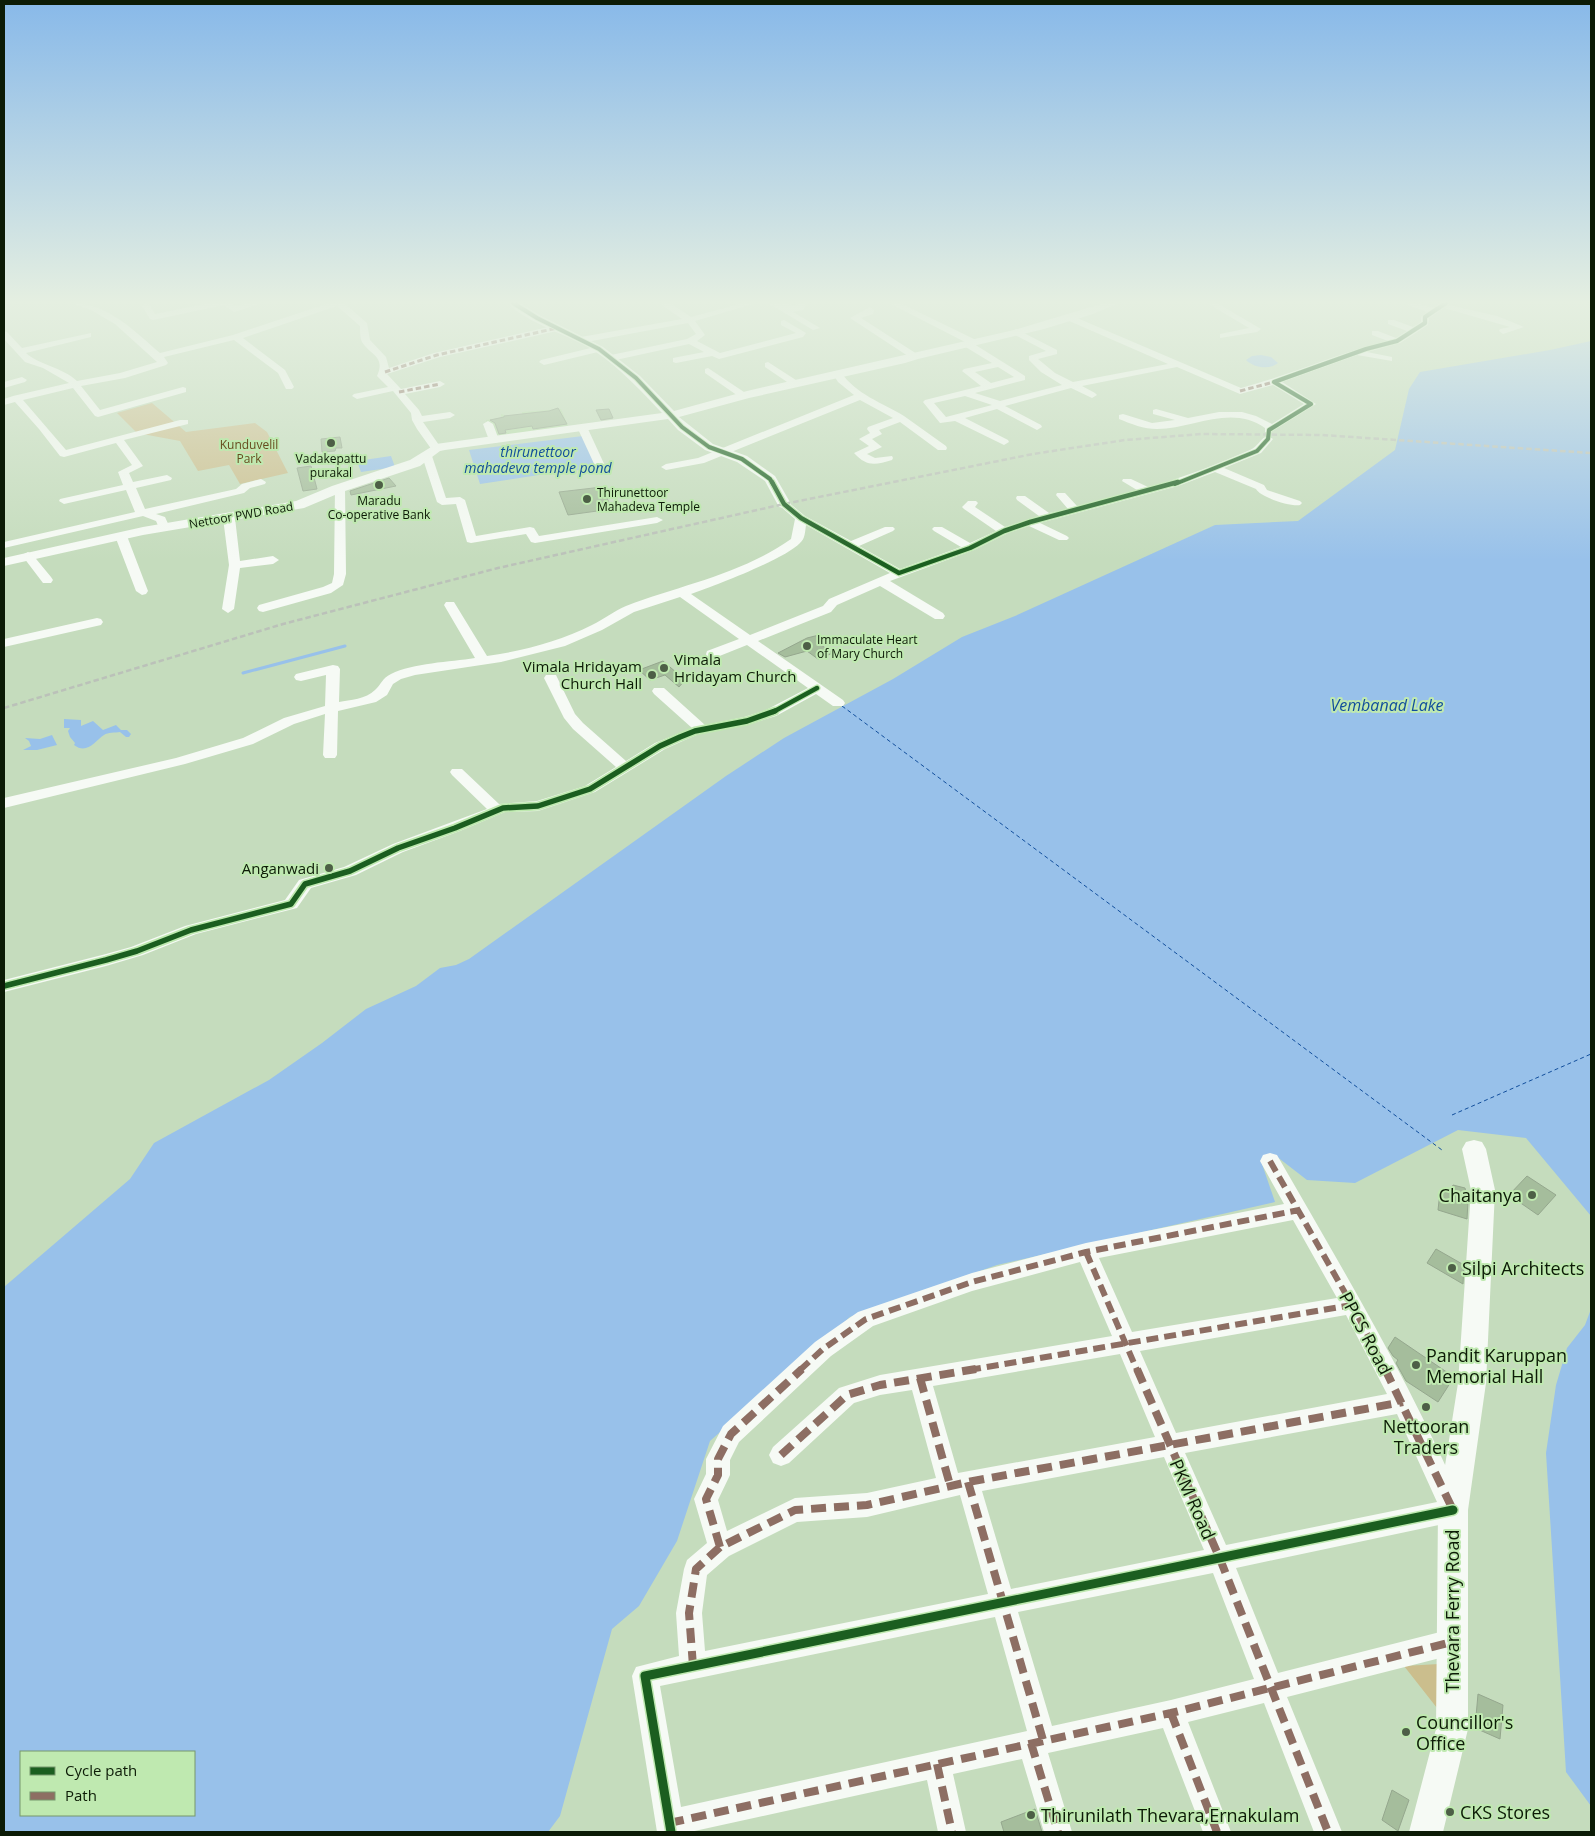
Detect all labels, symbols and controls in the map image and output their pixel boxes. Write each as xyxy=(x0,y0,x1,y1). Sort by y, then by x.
park label: Kunduvelil Park xyxy=(220,436,278,467)
marker: Vadakepattu purakal xyxy=(325,437,337,449)
water label: thirunettoor mahadeva temple pond xyxy=(464,442,613,477)
place label: Vadakepattu purakal xyxy=(296,450,366,481)
marker: Maradu Co-operative Bank xyxy=(373,479,385,491)
place label: Thirunettoor Mahadeva Temple xyxy=(597,484,700,515)
place label: Maradu Co-operative Bank xyxy=(328,492,431,523)
marker: Thirunettoor Mahadeva Temple xyxy=(581,493,593,505)
street label: Nettoor PWD Road xyxy=(188,497,294,533)
place label: Immaculate Heart of Mary Church xyxy=(817,631,918,662)
marker: Immaculate Heart of Mary Church xyxy=(801,640,813,652)
place label: Vimala Hridayam Church xyxy=(674,649,796,686)
place label: Vimala Hridayam Church Hall xyxy=(523,656,642,693)
marker: Vimala Hridayam Church xyxy=(658,662,670,674)
marker: Vimala Hridayam Church Hall xyxy=(646,669,658,681)
water label: Vembanad Lake xyxy=(1330,694,1444,716)
place label: Anganwadi xyxy=(242,858,319,878)
marker: Anganwadi xyxy=(323,862,335,874)
place label: Chaitanya xyxy=(1439,1183,1522,1207)
marker: Chaitanya xyxy=(1526,1189,1538,1201)
place label: Silpi Architects xyxy=(1462,1256,1584,1280)
marker: Silpi Architects xyxy=(1446,1262,1458,1274)
street label: PPCS Road xyxy=(1334,1287,1398,1379)
place label: Pandit Karuppan Memorial Hall xyxy=(1426,1343,1567,1388)
marker: Pandit Karuppan Memorial Hall xyxy=(1410,1359,1422,1371)
marker: Nettooran Traders xyxy=(1420,1401,1432,1413)
place label: Nettooran Traders xyxy=(1383,1414,1469,1459)
street label: PKM Road xyxy=(1165,1455,1221,1543)
street label: Thevara Ferry Road xyxy=(1440,1530,1464,1692)
place label: Councillor's Office xyxy=(1416,1710,1513,1755)
marker: Councillor's Office xyxy=(1400,1726,1412,1738)
legend xyxy=(20,1751,195,1816)
text: Cycle path xyxy=(65,1760,137,1780)
text: Path xyxy=(65,1785,97,1805)
place label: CKS Stores xyxy=(1460,1800,1550,1824)
place label: Thirunilath Thevara,Ernakulam xyxy=(1041,1803,1299,1827)
marker: CKS Stores xyxy=(1444,1806,1456,1818)
marker: Thirunilath Thevara,Ernakulam xyxy=(1025,1809,1037,1821)

